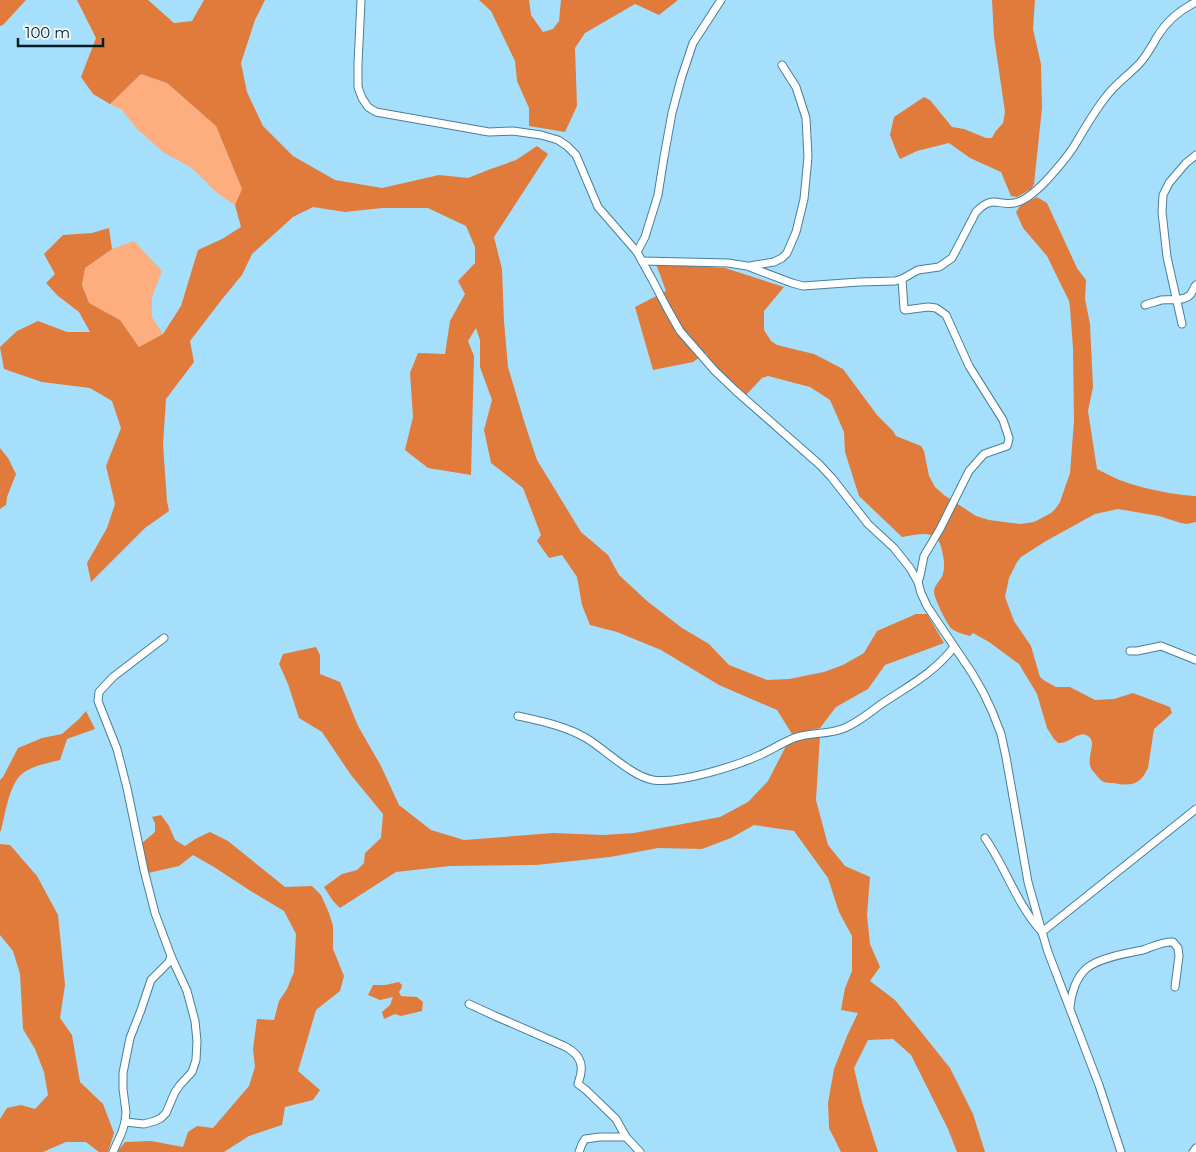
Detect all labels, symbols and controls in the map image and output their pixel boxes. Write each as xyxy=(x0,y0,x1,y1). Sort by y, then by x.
scale bar xyxy=(18,15,102,47)
text: 100 m xyxy=(25,23,70,42)

